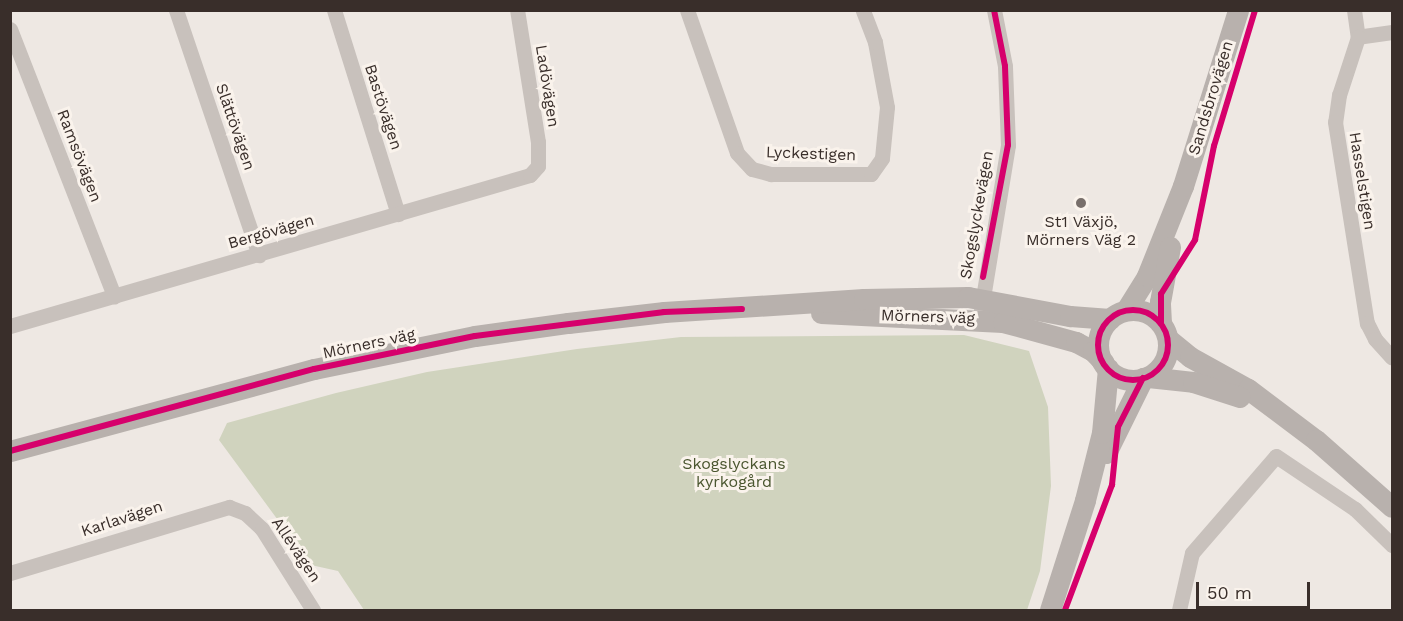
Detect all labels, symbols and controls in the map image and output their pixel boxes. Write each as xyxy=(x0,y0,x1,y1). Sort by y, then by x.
street label: Sandsbrovägen xyxy=(1185,39,1237,157)
street label: Ladövägen xyxy=(531,43,563,129)
street label: Bastövägen xyxy=(360,62,406,152)
street label: Slättövägen xyxy=(211,81,259,173)
street label: Ramsövägen xyxy=(53,107,105,205)
street label: Hasselstigen xyxy=(1345,131,1379,231)
street label: Lyckestigen xyxy=(765,143,857,165)
street label: Skogslyckevägen xyxy=(956,149,998,281)
marker: St1 Växjö, Mörners Väg 2 xyxy=(1074,196,1088,210)
street label: Bergövägen xyxy=(226,211,316,253)
place label: St1 Växjö, Mörners Väg 2 xyxy=(1026,212,1136,250)
street label: Mörners väg xyxy=(880,306,976,328)
street label: Mörners väg xyxy=(321,325,417,363)
park label: Skogslyckans kyrkogård xyxy=(682,454,786,492)
street label: Karlavägen xyxy=(79,497,165,541)
street label: Allévägen xyxy=(267,514,325,586)
scale bar xyxy=(1199,570,1313,608)
text: 50 m xyxy=(1207,582,1252,603)

